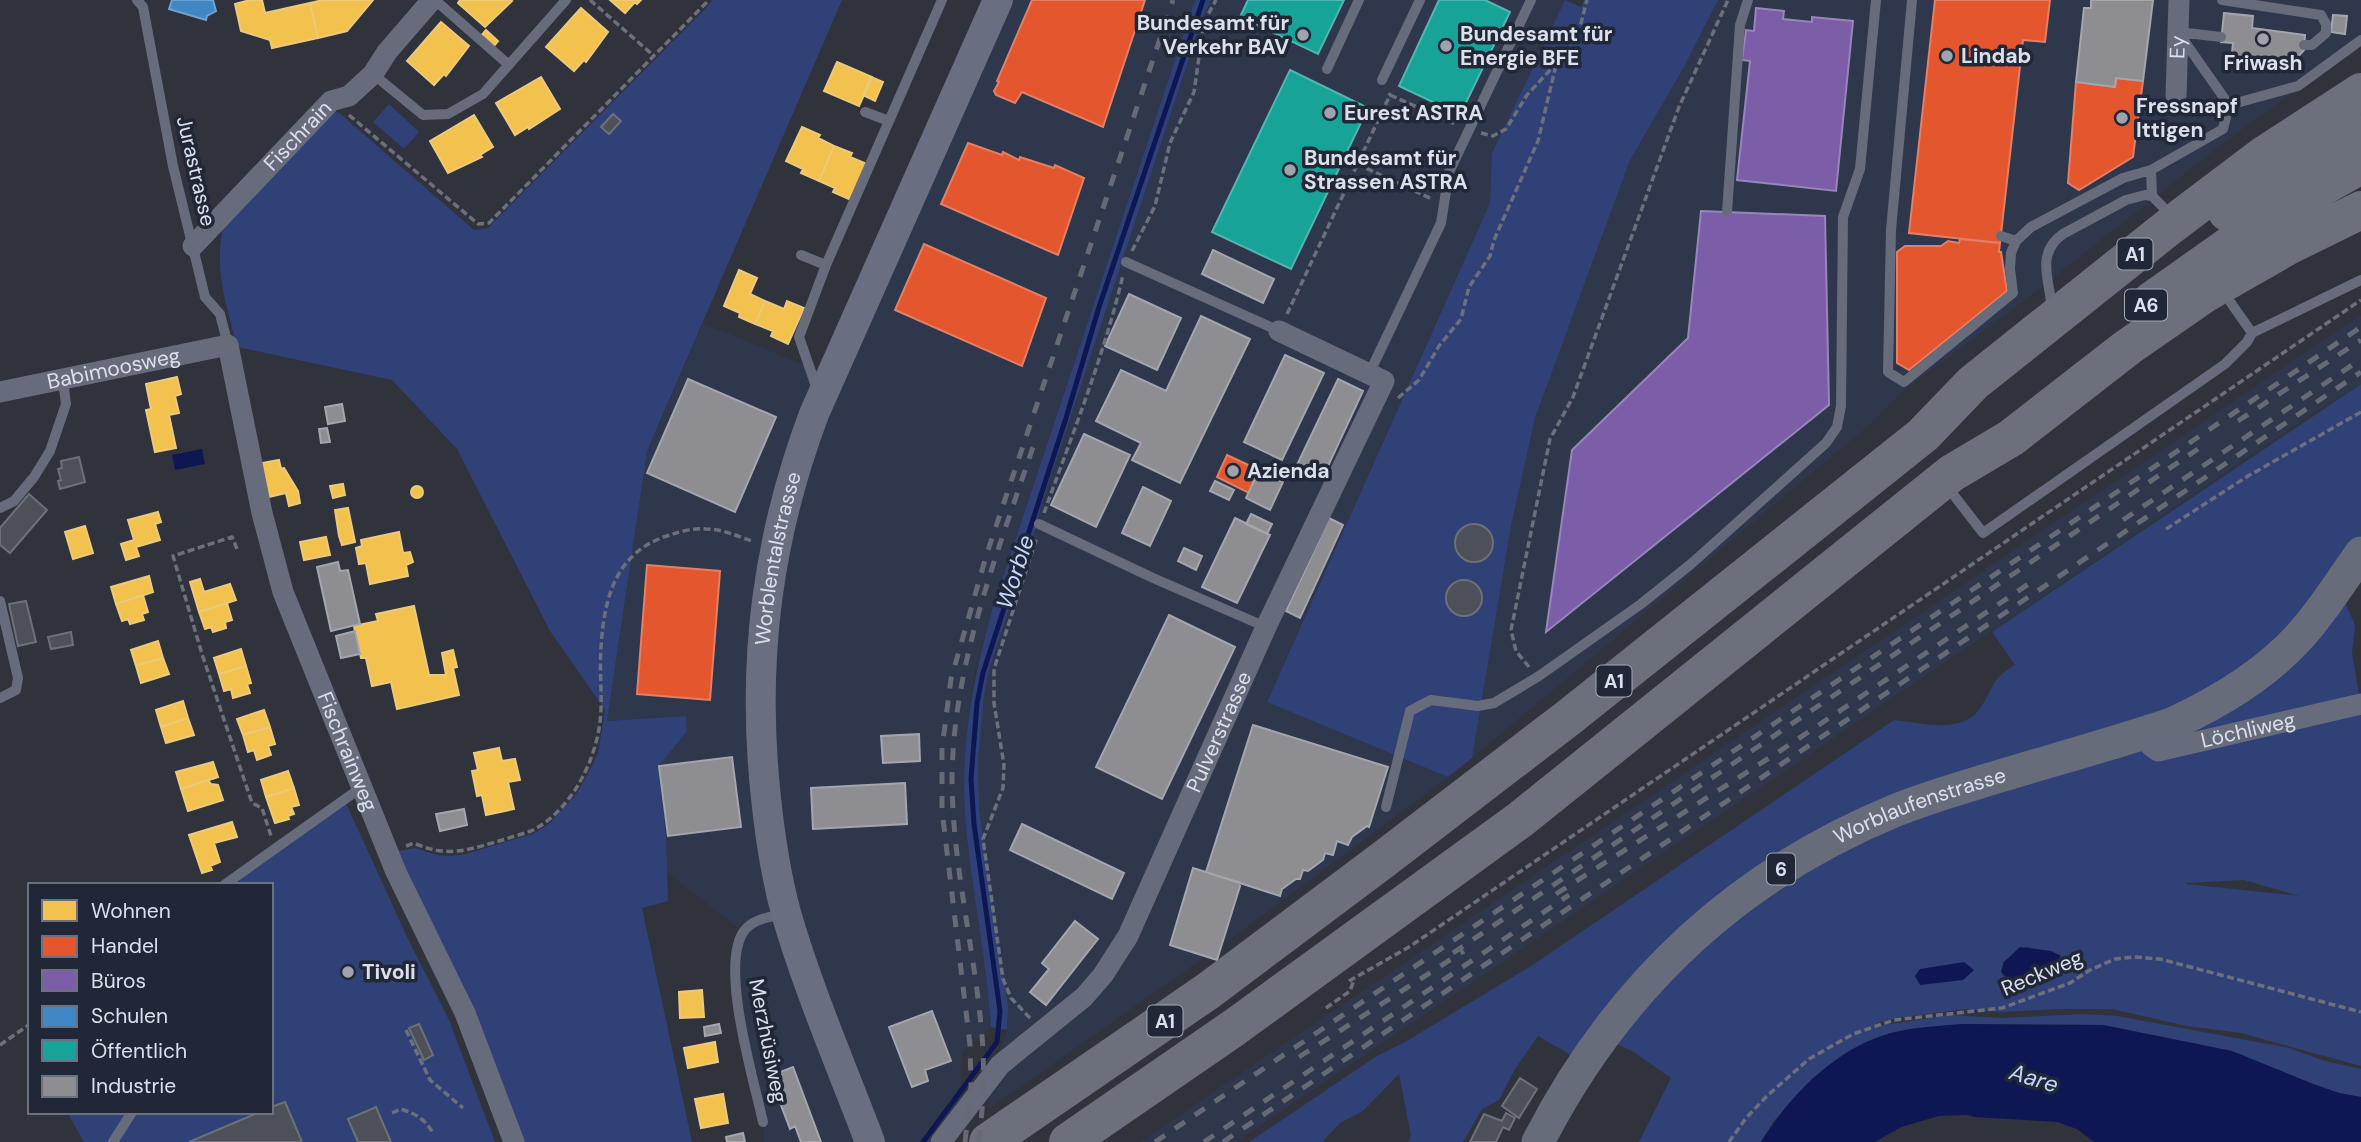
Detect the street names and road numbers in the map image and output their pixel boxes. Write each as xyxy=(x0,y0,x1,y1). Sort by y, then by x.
street label: Ey xyxy=(2163,34,2192,59)
street label: Fischrain xyxy=(258,95,338,177)
street label: Jurastrasse xyxy=(170,113,222,229)
road number: A1 xyxy=(2118,238,2152,270)
road number: A6 xyxy=(2125,290,2167,320)
street label: Babimoosweg xyxy=(45,341,183,396)
street label: Worblentalstrasse xyxy=(749,468,808,646)
road number: A1 xyxy=(1596,666,1632,696)
street label: Pulverstrasse xyxy=(1180,667,1258,797)
street label: Fischrainweg xyxy=(311,688,384,816)
street label: Löchliweg xyxy=(2198,706,2298,755)
street label: Worblaufenstrasse xyxy=(1829,761,2009,851)
road number: 6 xyxy=(1767,854,1795,884)
street label: Reckweg xyxy=(1997,943,2087,1003)
street label: Merzhüsiweg xyxy=(742,977,794,1106)
road number: A1 xyxy=(1148,1006,1182,1036)

